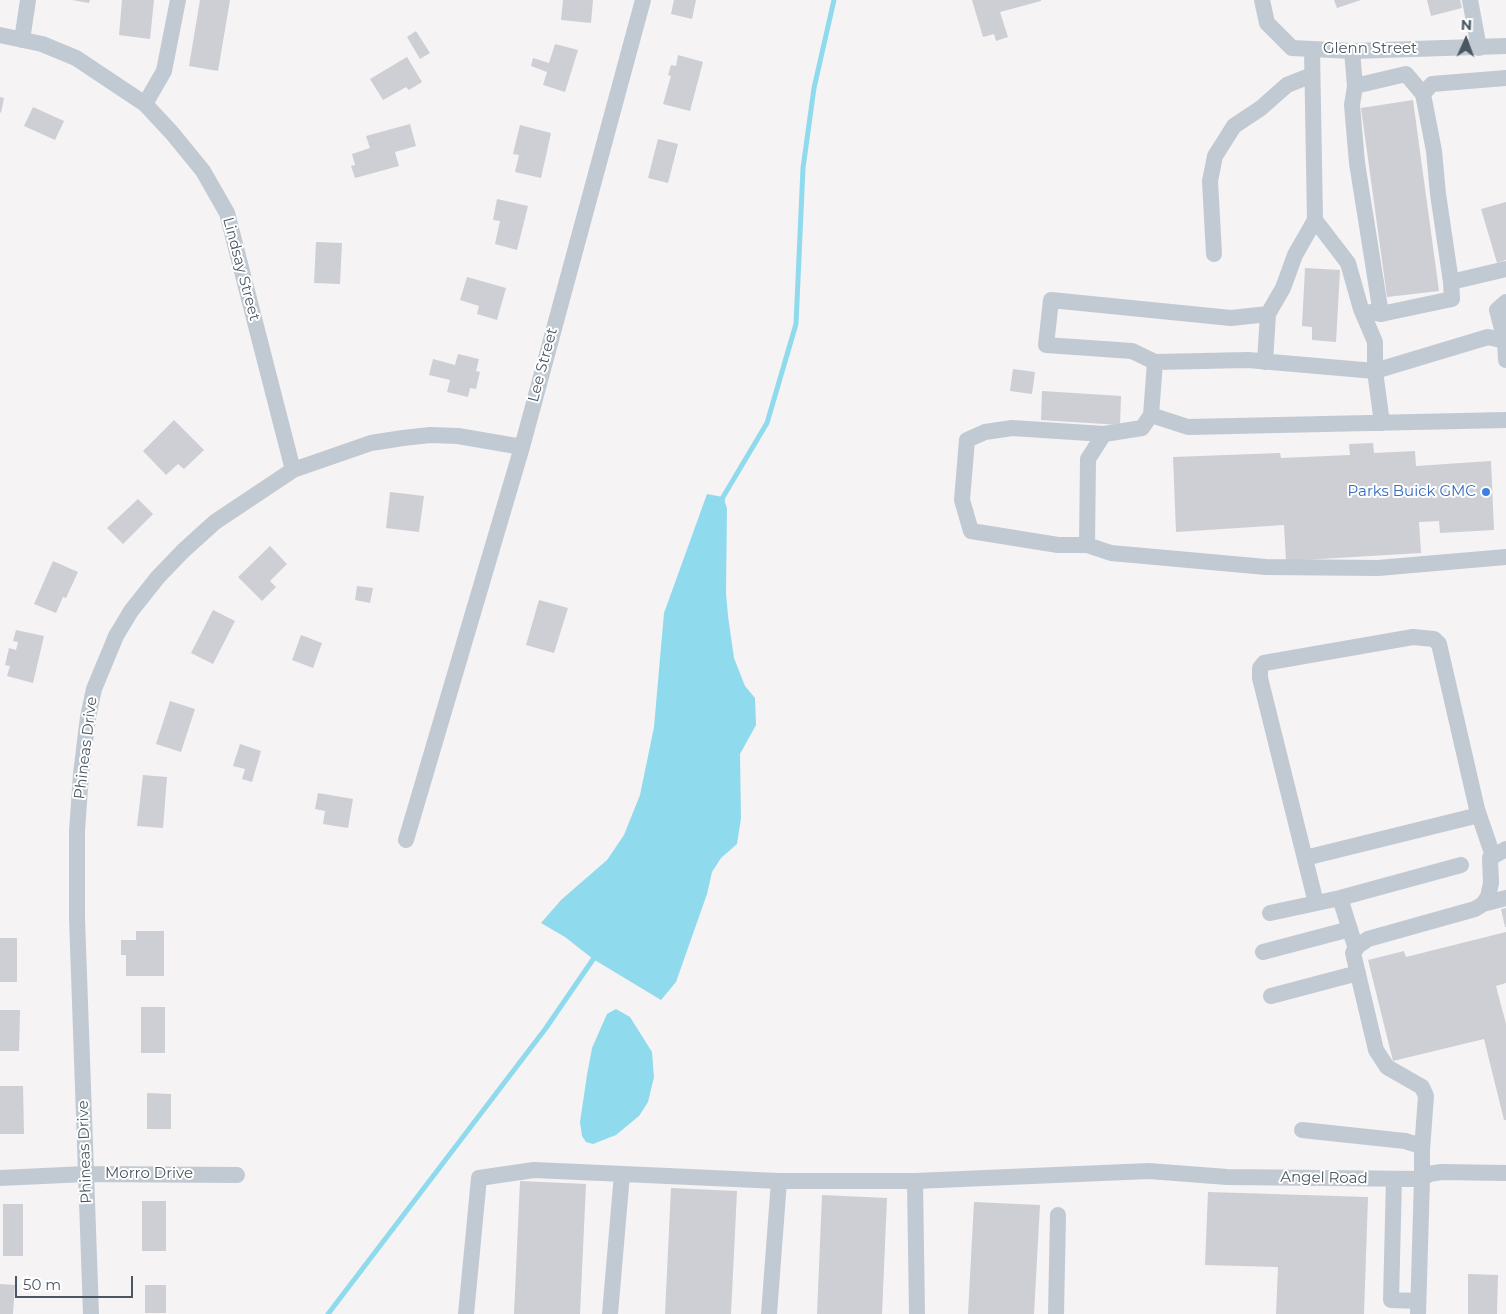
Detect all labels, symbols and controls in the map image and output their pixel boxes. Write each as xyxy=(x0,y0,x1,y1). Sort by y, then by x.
north arrow xyxy=(1441,15,1491,65)
text: N xyxy=(1461,16,1472,34)
street label: Glenn Street xyxy=(1323,40,1417,58)
street label: Lindsay Street xyxy=(219,215,263,323)
street label: Lee Street xyxy=(524,326,562,404)
place label: Parks Buick GMC xyxy=(1348,483,1476,501)
marker: Parks Buick GMC xyxy=(1480,486,1492,498)
street label: Phineas Drive xyxy=(71,696,101,800)
street label: Phineas Drive xyxy=(74,1100,96,1204)
street label: Morro Drive xyxy=(105,1165,193,1183)
street label: Angel Road xyxy=(1280,1168,1368,1188)
scale bar xyxy=(18,1266,135,1298)
text: 50 m xyxy=(23,1275,61,1294)

